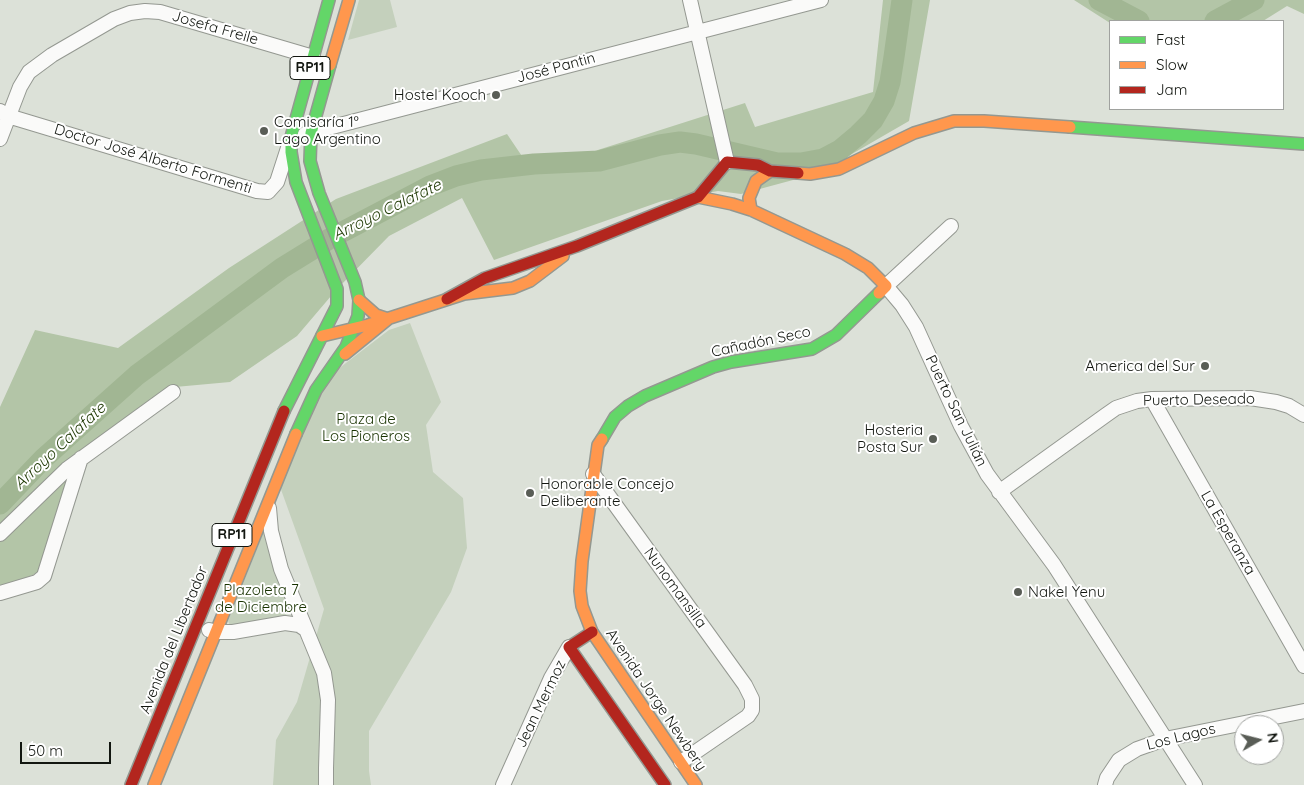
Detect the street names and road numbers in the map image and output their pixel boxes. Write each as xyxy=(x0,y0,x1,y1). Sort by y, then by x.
street label: Josefa Freile xyxy=(170,7,260,49)
street label: José Pantin xyxy=(515,49,597,87)
road number: RP11 xyxy=(290,56,330,80)
street label: Doctor José Alberto Formenti xyxy=(52,120,254,198)
street label: Cañadón Seco xyxy=(710,323,812,361)
street label: Puerto San Julián xyxy=(921,352,991,470)
street label: Puerto Deseado xyxy=(1143,390,1255,410)
street label: La Esperanza xyxy=(1197,488,1259,578)
road number: RP11 xyxy=(212,524,252,546)
street label: Nunomansilla xyxy=(640,544,710,632)
street label: Avenida del Libertador xyxy=(136,564,212,716)
street label: Avenida Jorge Newbery xyxy=(602,626,710,774)
street label: Jean Mermoz xyxy=(512,657,570,751)
street label: Los Lagos xyxy=(1145,720,1217,754)

